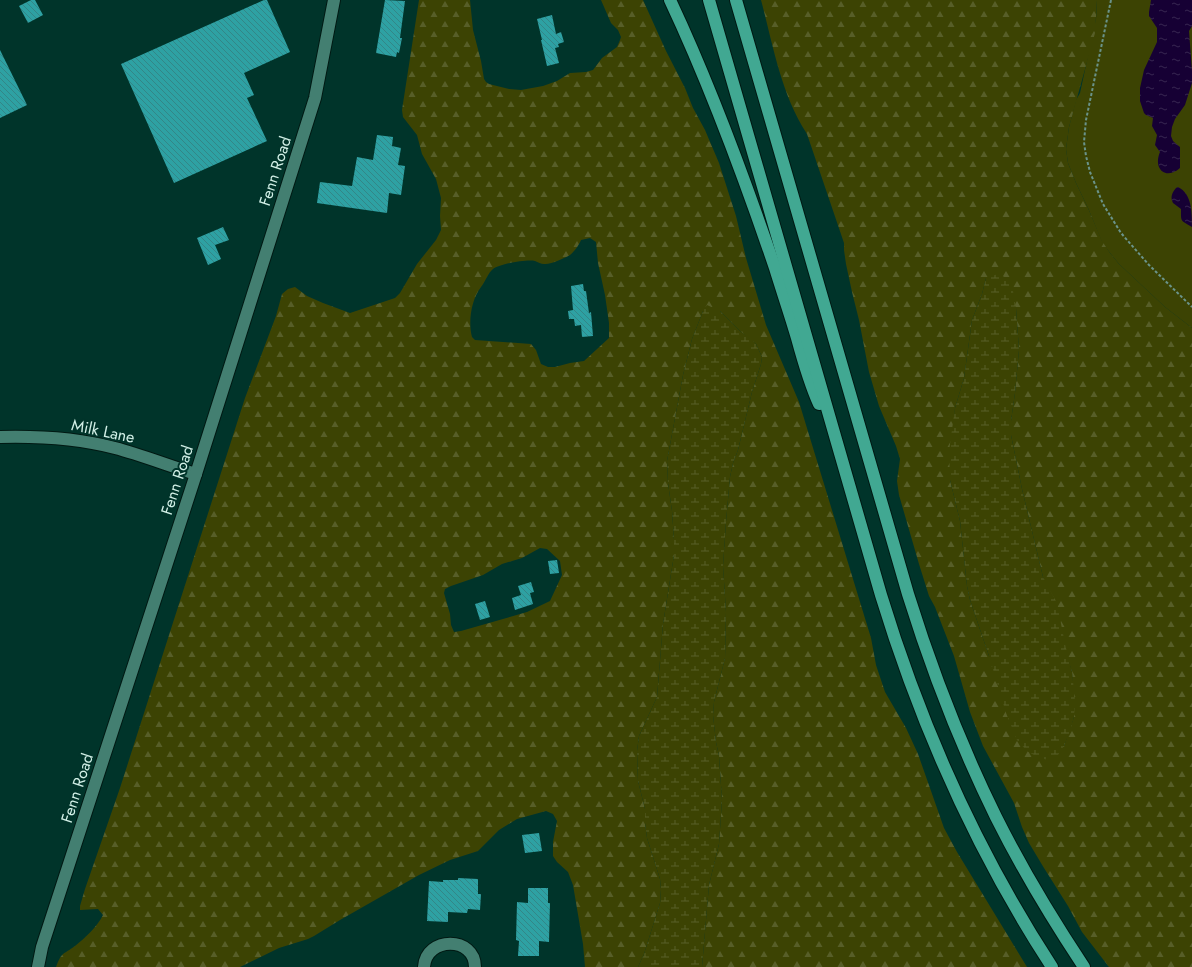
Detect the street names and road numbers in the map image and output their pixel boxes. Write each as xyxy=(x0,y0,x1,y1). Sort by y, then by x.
street label: Fenn Road xyxy=(253,133,297,209)
street label: Milk Lane xyxy=(69,413,137,449)
street label: Fenn Road xyxy=(155,442,199,518)
street label: Fenn Road xyxy=(55,750,99,826)

